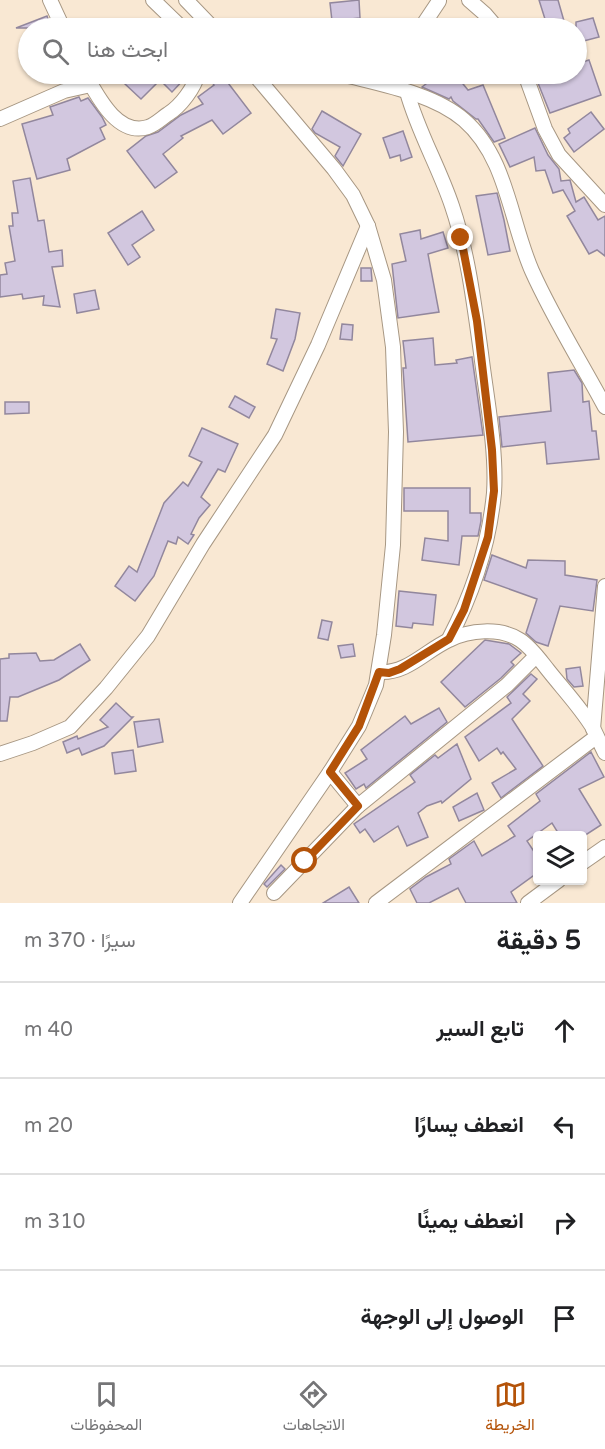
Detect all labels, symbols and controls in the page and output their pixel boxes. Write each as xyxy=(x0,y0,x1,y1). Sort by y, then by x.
search box xyxy=(18,18,587,84)
icon: search xyxy=(39,35,72,68)
text: ابحث هنا xyxy=(87,37,168,63)
route end xyxy=(447,224,473,250)
map controls xyxy=(533,831,587,885)
button: layers xyxy=(533,831,587,885)
route start xyxy=(291,847,317,873)
text: 5 دقيقة xyxy=(497,925,581,956)
text: سيرًا · 370 m xyxy=(24,929,136,953)
icon: ahead xyxy=(548,1014,581,1047)
text: تابع السير xyxy=(436,1016,524,1042)
text: 40 m xyxy=(24,1018,73,1042)
icon: left xyxy=(548,1110,581,1143)
text: انعطف يسارًا xyxy=(414,1112,524,1138)
text: 20 m xyxy=(24,1114,73,1138)
icon: right xyxy=(548,1206,581,1239)
text: انعطف يمينًا xyxy=(417,1208,524,1234)
text: 310 m xyxy=(24,1210,85,1234)
icon: arrive xyxy=(548,1302,581,1335)
text: الوصول إلى الوجهة xyxy=(360,1304,524,1330)
tab: المحفوظات xyxy=(70,1378,142,1439)
tab: الاتجاهات xyxy=(283,1378,345,1439)
tab: الخريطة xyxy=(485,1378,535,1439)

